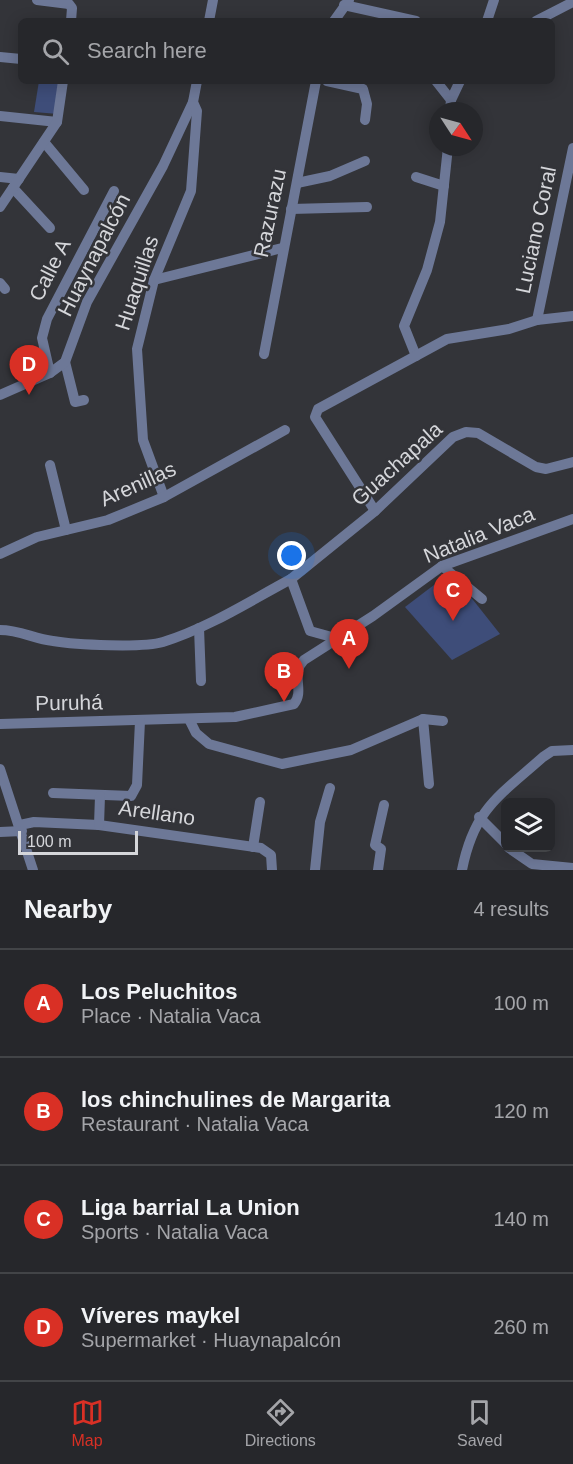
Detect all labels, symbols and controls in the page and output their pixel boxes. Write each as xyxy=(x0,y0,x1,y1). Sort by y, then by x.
search box xyxy=(18,18,555,84)
icon: search xyxy=(39,35,72,68)
text: Search here xyxy=(87,38,207,63)
north arrow xyxy=(429,102,483,156)
street label: Luciano Coral xyxy=(511,164,560,296)
street label: Razurazu xyxy=(249,167,290,259)
street label: Huaynapalcón xyxy=(53,190,134,320)
street label: Huaquillas xyxy=(110,233,163,333)
street label: Calle A xyxy=(24,235,75,305)
pin: D xyxy=(9,346,48,395)
street label: Guachapala xyxy=(347,417,447,510)
street label: Arenillas xyxy=(96,457,179,510)
street label: Natalia Vaca xyxy=(420,502,538,567)
your location xyxy=(277,541,306,570)
pin: C xyxy=(434,572,472,621)
pin: A xyxy=(330,620,368,669)
pin: B xyxy=(264,652,304,702)
street label: Puruhá xyxy=(35,690,103,715)
street label: Arellano xyxy=(117,796,197,829)
map controls xyxy=(501,798,555,852)
button: layers xyxy=(501,798,555,852)
scale bar xyxy=(18,828,138,856)
text: 100 m xyxy=(27,833,71,850)
text: Nearby xyxy=(24,894,112,924)
text: 4 results xyxy=(473,898,549,920)
text: Los Peluchitos xyxy=(81,979,237,1004)
text: A xyxy=(36,992,51,1014)
text: 100 m xyxy=(493,992,549,1014)
text: Place · Natalia Vaca xyxy=(81,1005,261,1027)
text: los chinchulines de Margarita xyxy=(81,1087,390,1112)
text: B xyxy=(36,1100,51,1122)
text: 120 m xyxy=(493,1100,549,1122)
text: Restaurant · Natalia Vaca xyxy=(81,1113,309,1135)
text: Liga barrial La Union xyxy=(81,1195,300,1220)
text: C xyxy=(36,1208,51,1230)
text: 140 m xyxy=(493,1208,549,1230)
text: Sports · Natalia Vaca xyxy=(81,1221,269,1243)
text: Víveres maykel xyxy=(81,1303,240,1328)
text: D xyxy=(36,1316,51,1338)
text: 260 m xyxy=(493,1316,549,1338)
text: Supermarket · Huaynapalcón xyxy=(81,1329,341,1351)
tab: Map xyxy=(71,1396,104,1450)
tab: Directions xyxy=(245,1396,316,1450)
tab: Saved xyxy=(457,1396,502,1450)

